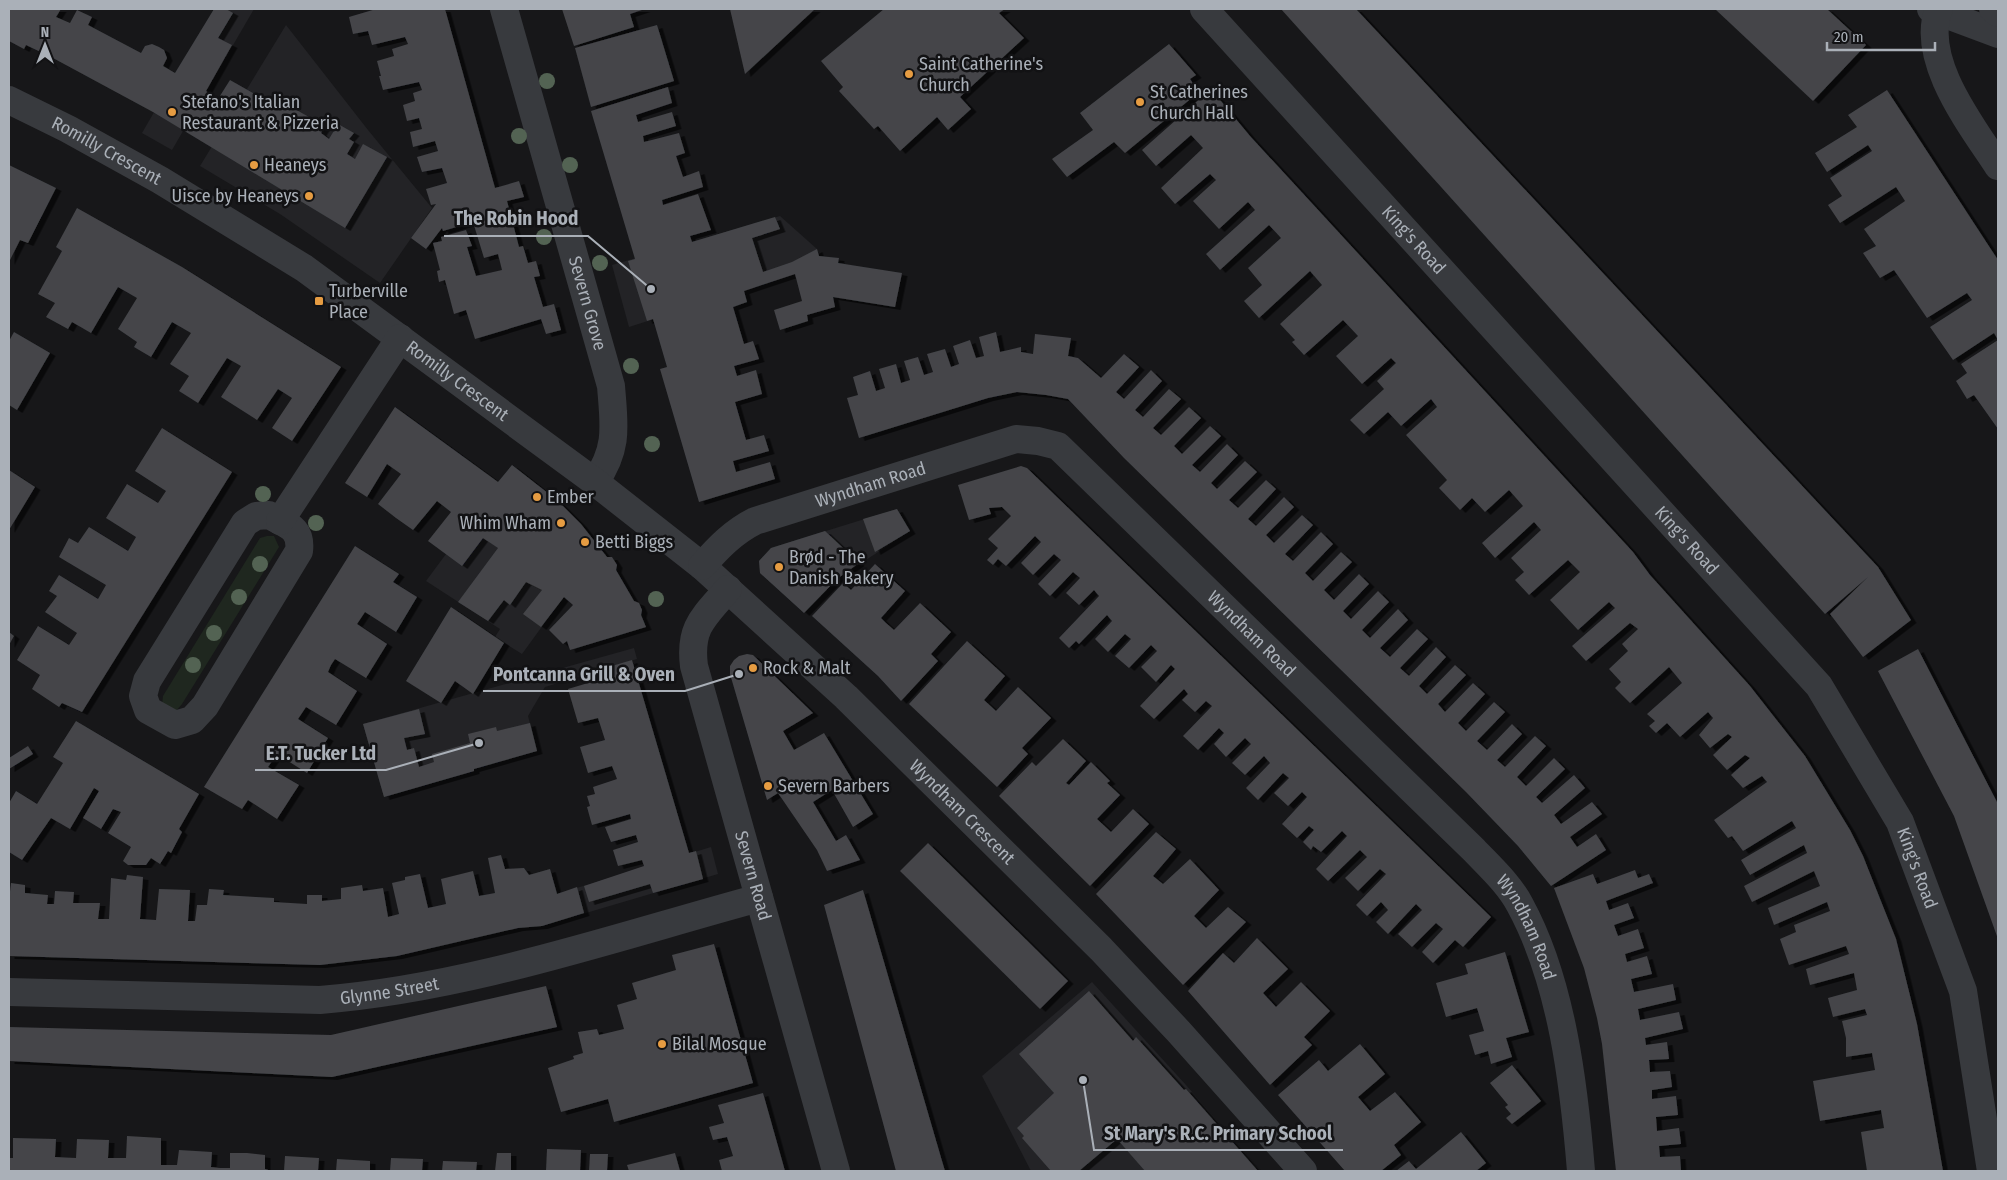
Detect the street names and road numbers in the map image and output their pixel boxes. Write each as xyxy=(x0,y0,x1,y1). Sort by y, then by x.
street label: Romilly Crescent xyxy=(48,112,165,190)
street label: King's Road xyxy=(1377,201,1450,279)
street label: Severn Grove xyxy=(564,254,611,353)
street label: Romilly Crescent xyxy=(402,336,513,426)
street label: Wyndham Road xyxy=(813,457,928,512)
street label: King's Road xyxy=(1650,502,1723,579)
street label: Wyndham Road xyxy=(1203,586,1300,682)
street label: Wyndham Crescent xyxy=(905,755,1020,869)
street label: King's Road xyxy=(1892,824,1942,912)
street label: Severn Road xyxy=(730,828,776,923)
street label: Wyndham Road xyxy=(1492,870,1561,982)
street label: Glynne Street xyxy=(339,972,441,1009)

